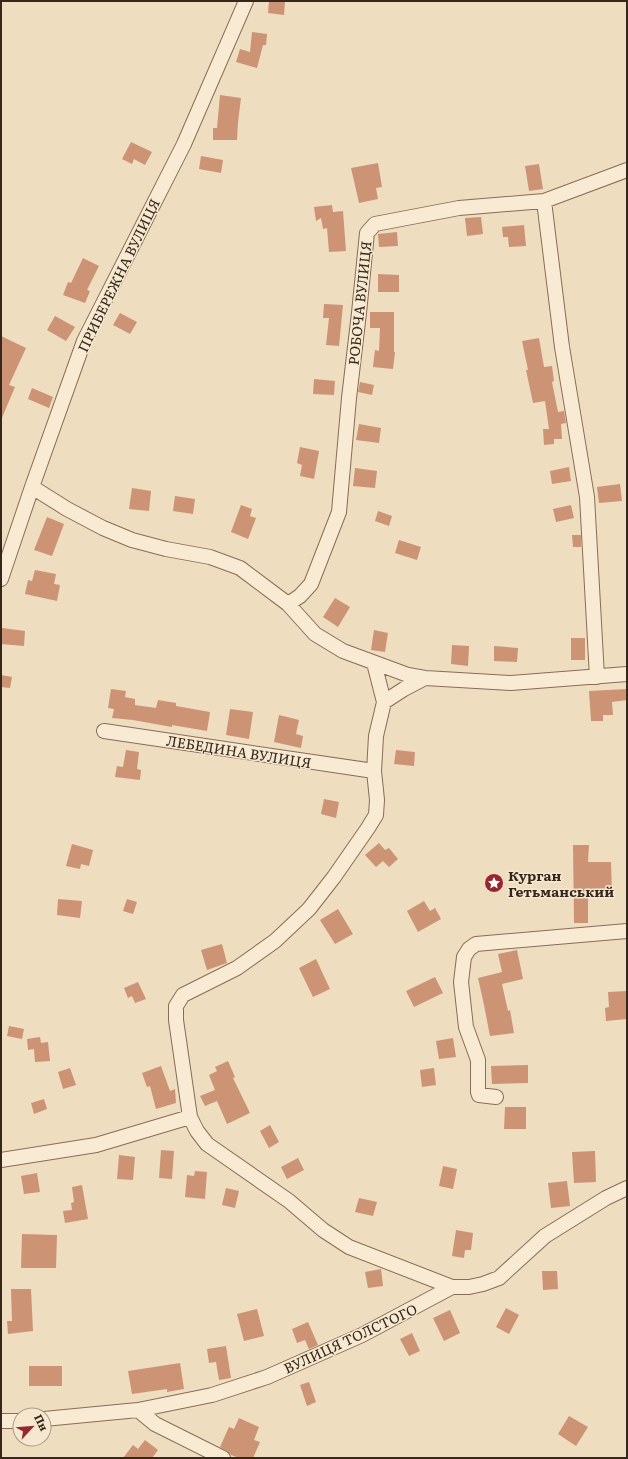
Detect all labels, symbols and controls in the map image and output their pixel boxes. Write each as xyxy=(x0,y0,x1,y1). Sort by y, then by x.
street label: ПРИБЕРЕЖНА ВУЛИЦЯ xyxy=(72,195,164,355)
street label: РОБОЧА ВУЛИЦЯ xyxy=(343,240,375,366)
street label: ЛЕБЕДИНА ВУЛИЦЯ xyxy=(165,730,313,772)
place label: Курган Гетьманський xyxy=(508,865,614,901)
place icon: Курган Гетьманський xyxy=(483,872,505,894)
street label: ВУЛИЦЯ ТОЛСТОГО xyxy=(280,1298,420,1378)
north arrow xyxy=(12,1407,52,1447)
text: Пн xyxy=(31,1411,53,1434)

